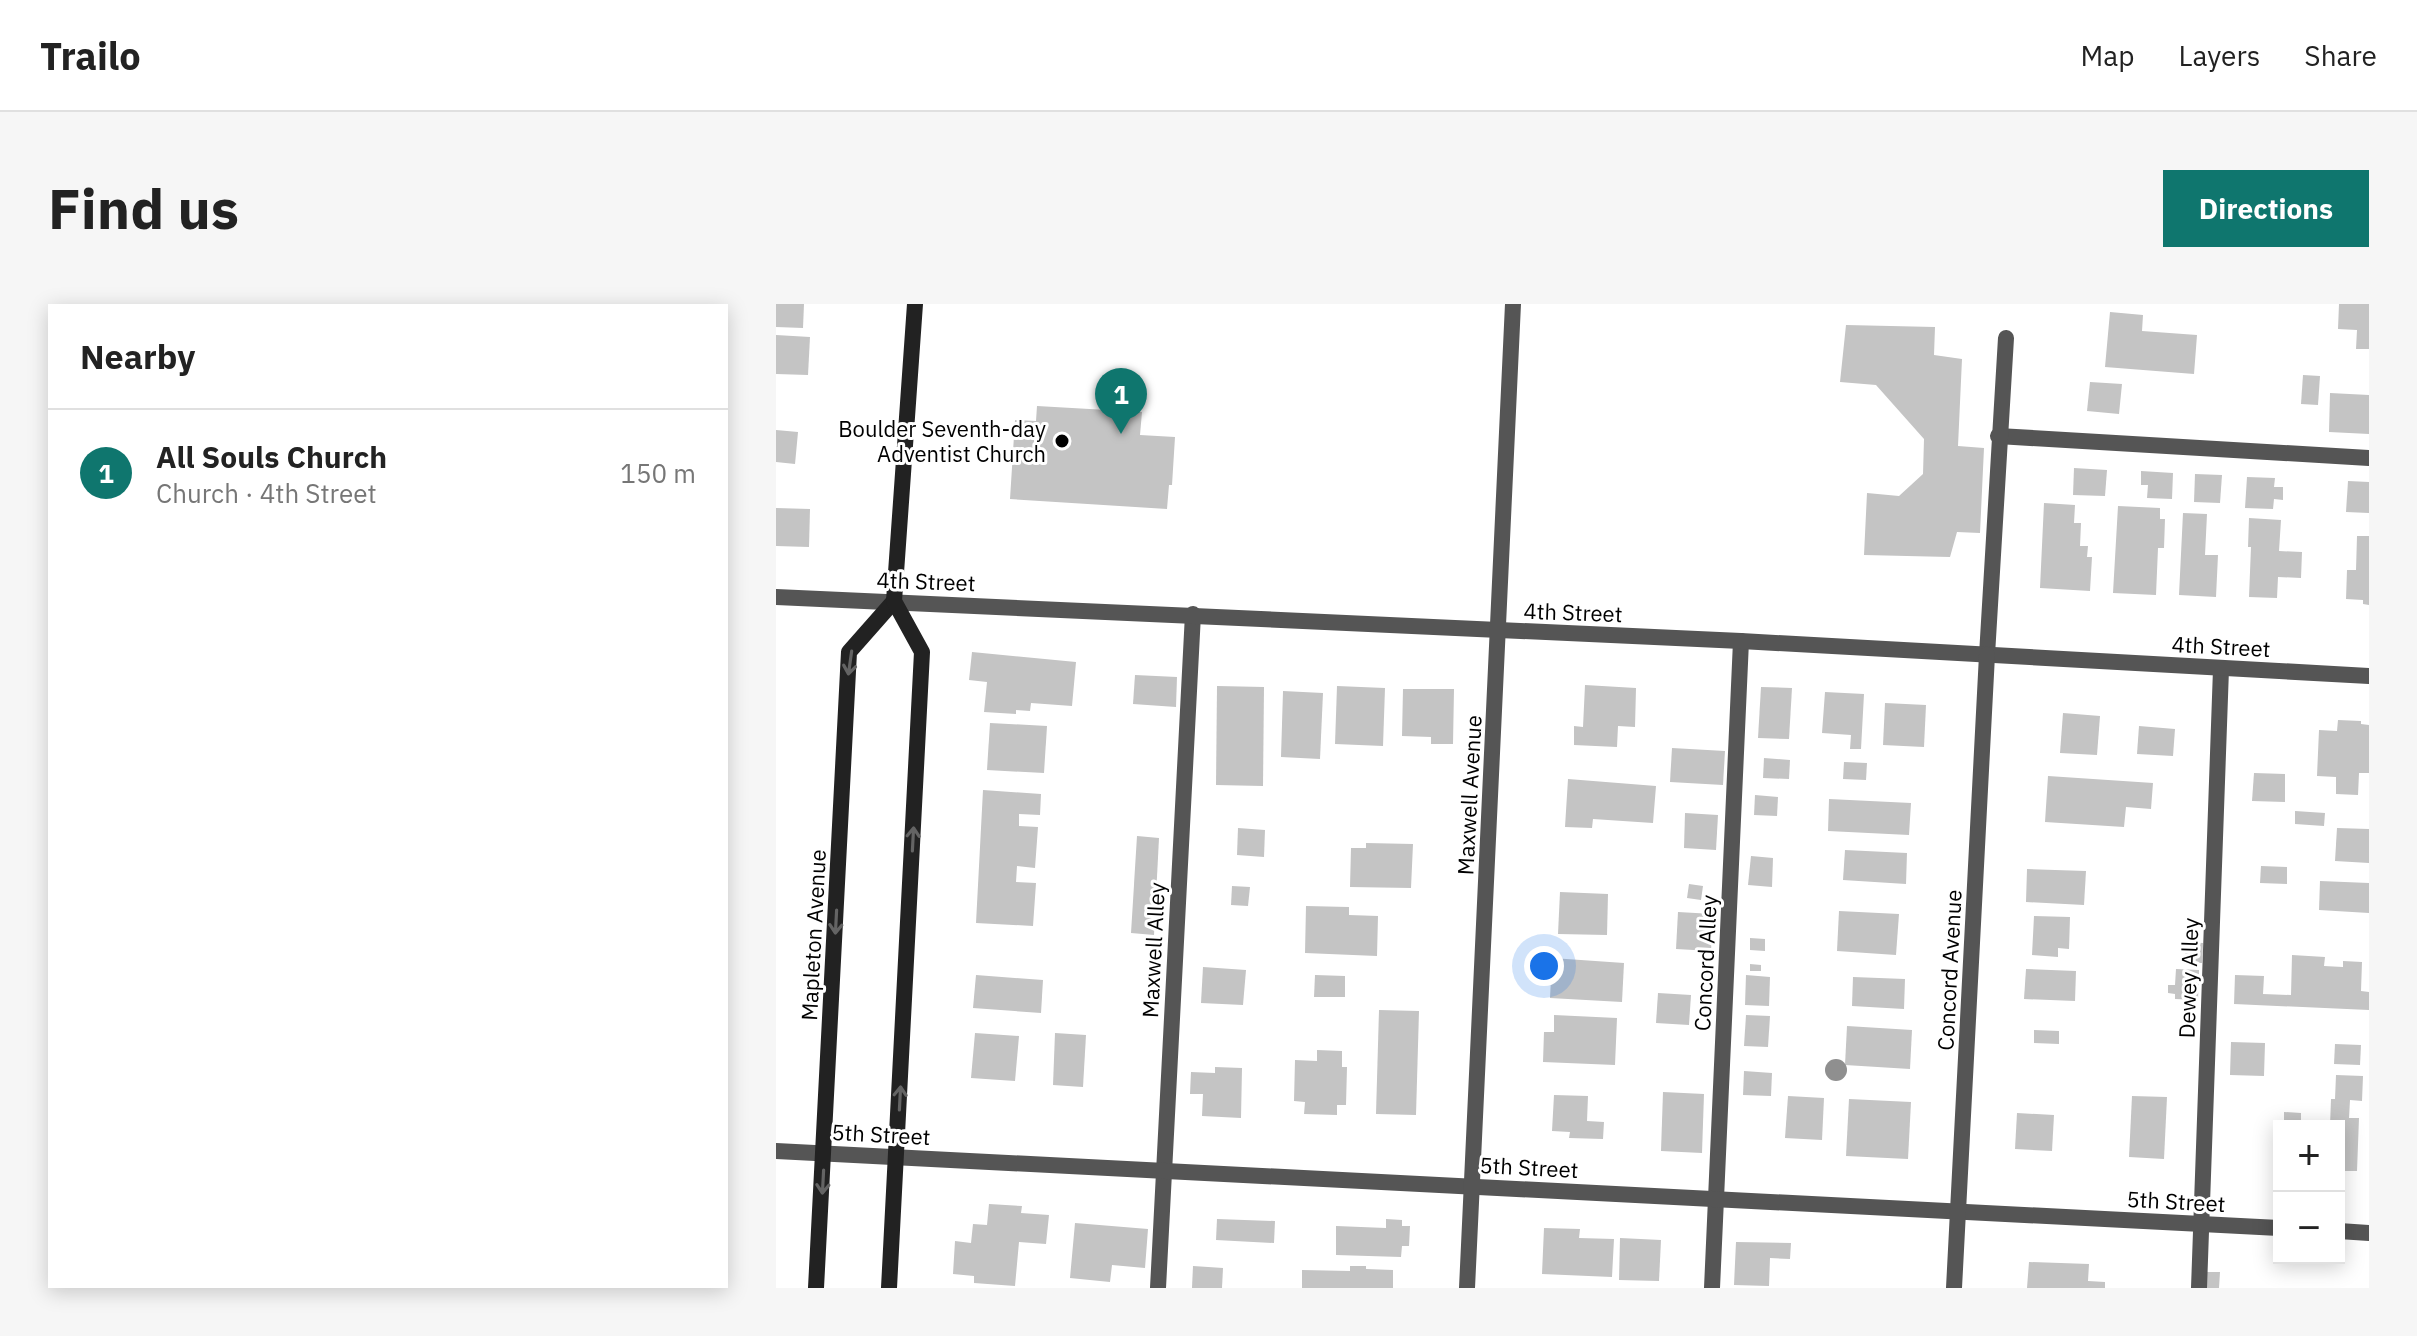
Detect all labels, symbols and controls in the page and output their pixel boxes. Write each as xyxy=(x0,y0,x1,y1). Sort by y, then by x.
text: Trailo xyxy=(40,31,141,80)
text: Map xyxy=(2080,37,2134,74)
text: Layers xyxy=(2178,37,2260,74)
text: Share xyxy=(2304,37,2377,74)
button: Directions xyxy=(2163,170,2369,247)
text: Find us xyxy=(48,172,239,244)
text: Nearby xyxy=(80,334,195,378)
pin: 1 xyxy=(1095,368,1147,434)
place label: Boulder Seventh-day Adventist Church xyxy=(838,414,1046,468)
marker: Boulder Seventh-day Adventist Church xyxy=(1053,432,1071,450)
text: All Souls Church xyxy=(156,437,387,476)
text: 1 xyxy=(98,456,114,490)
text: 150 m xyxy=(620,456,696,490)
text: Church · 4th Street xyxy=(156,476,377,510)
street label: 4th Street xyxy=(876,565,976,597)
street label: 4th Street xyxy=(1523,596,1623,628)
street label: 4th Street xyxy=(2171,629,2271,663)
one-way arrow xyxy=(842,649,857,675)
street label: Maxwell Avenue xyxy=(1450,714,1488,876)
one-way arrow xyxy=(905,826,920,853)
street label: Mapleton Avenue xyxy=(794,849,832,1021)
street label: Maxwell Alley xyxy=(1135,882,1171,1018)
street label: Concord Avenue xyxy=(1930,889,1968,1051)
street label: Concord Alley xyxy=(1687,894,1723,1032)
one-way arrow xyxy=(828,908,843,935)
street label: Dewey Alley xyxy=(2171,917,2205,1039)
your location xyxy=(1524,946,1564,986)
one-way arrow xyxy=(892,1085,907,1112)
street label: 5th Street xyxy=(831,1117,931,1151)
map controls xyxy=(2273,1120,2345,1264)
button: + xyxy=(2273,1120,2345,1192)
street label: 5th Street xyxy=(1479,1150,1579,1184)
one-way arrow xyxy=(815,1168,830,1195)
street label: 5th Street xyxy=(2126,1184,2226,1218)
button: − xyxy=(2273,1192,2345,1264)

